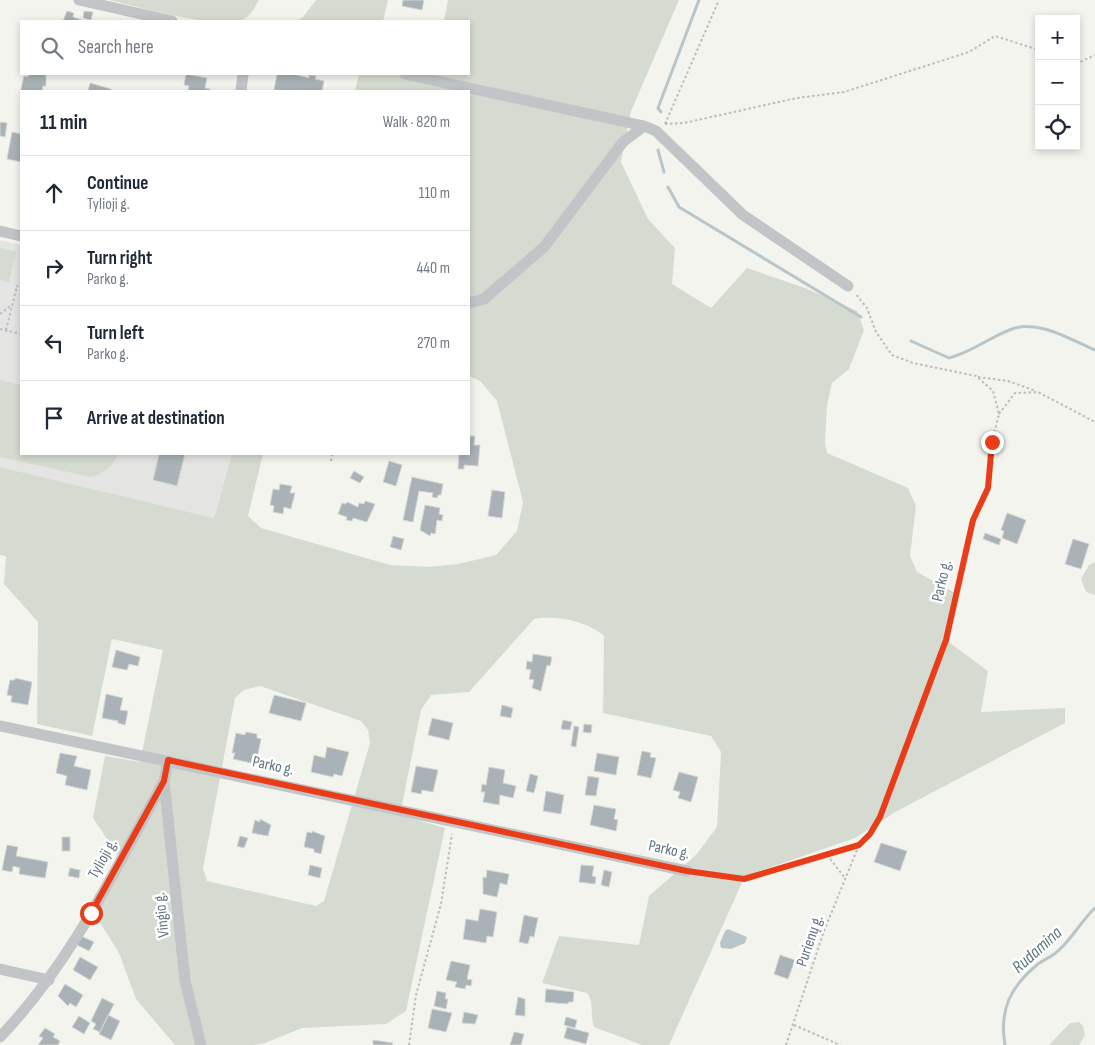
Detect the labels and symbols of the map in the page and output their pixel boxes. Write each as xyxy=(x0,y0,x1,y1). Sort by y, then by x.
route end xyxy=(981,431,1004,454)
street label: Parko g. xyxy=(928,559,956,603)
street label: Parko g. xyxy=(251,752,295,780)
street label: Tylioji g. xyxy=(84,836,122,882)
street label: Parko g. xyxy=(647,836,691,864)
street label: Vingio g. xyxy=(150,892,174,938)
route start xyxy=(80,902,103,925)
street label: Purienų g. xyxy=(792,913,828,969)
water label: Rudamina xyxy=(1008,922,1067,978)

